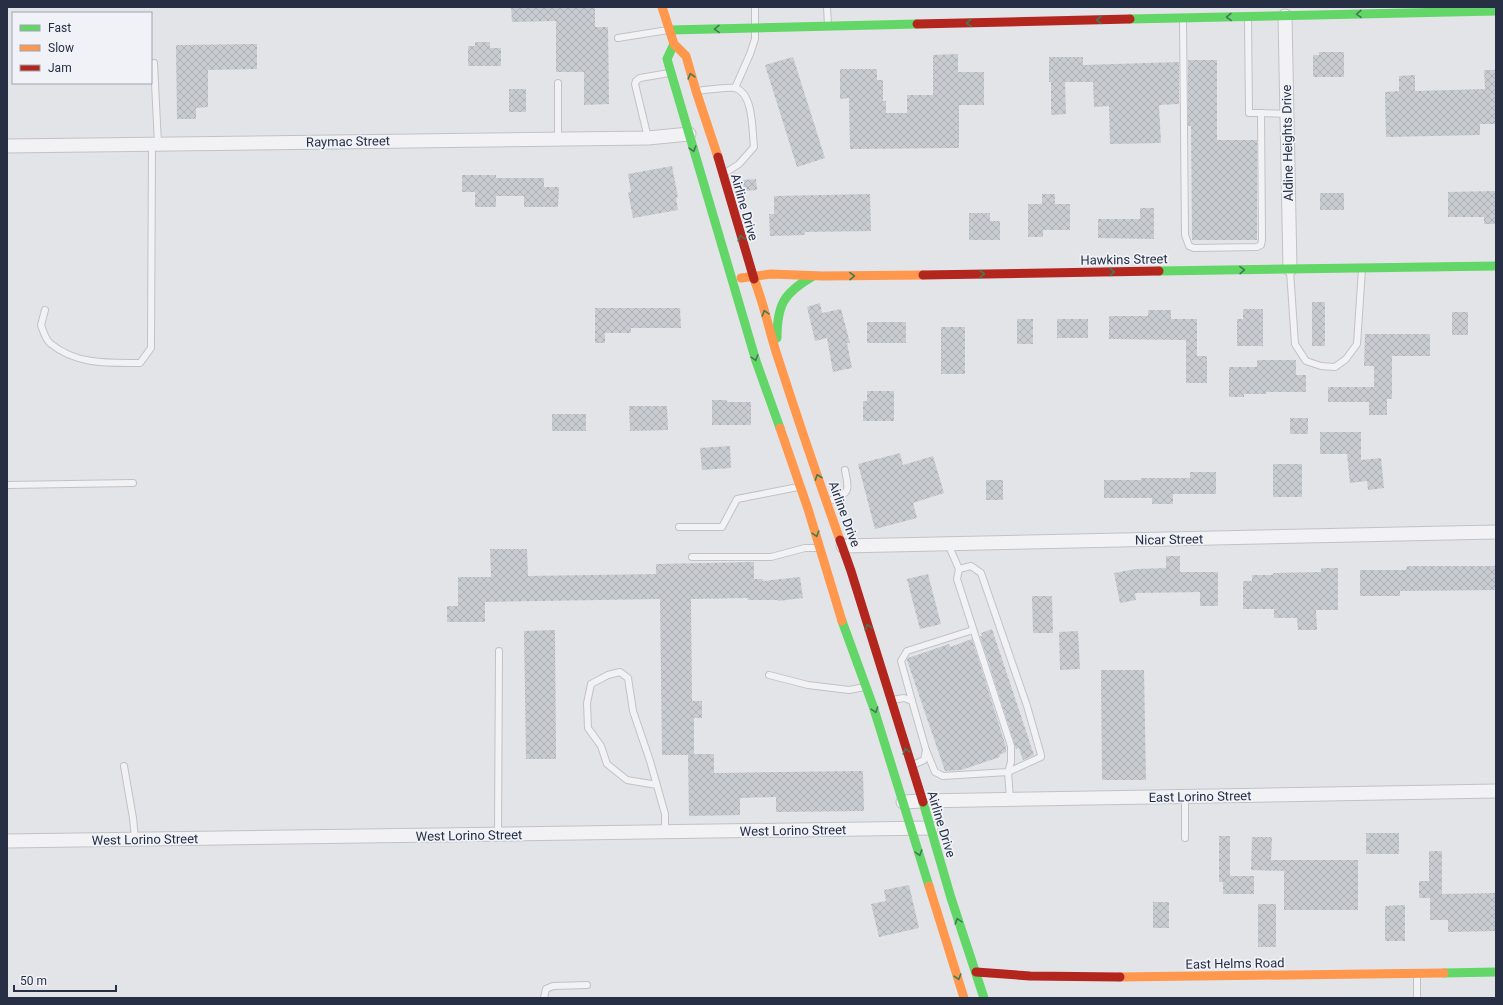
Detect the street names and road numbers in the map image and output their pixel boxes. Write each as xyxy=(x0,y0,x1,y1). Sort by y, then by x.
street label: Aldine Heights Drive xyxy=(1279,84,1296,201)
street label: Raymac Street xyxy=(306,133,390,150)
street label: Airline Drive xyxy=(728,172,761,242)
street label: Hawkins Street xyxy=(1080,251,1168,268)
street label: Airline Drive xyxy=(826,479,863,549)
street label: Nicar Street xyxy=(1135,531,1203,548)
street label: East Lorino Street xyxy=(1149,788,1252,805)
street label: Airline Drive xyxy=(924,789,959,859)
street label: West Lorino Street xyxy=(740,822,846,839)
street label: West Lorino Street xyxy=(416,827,522,844)
street label: West Lorino Street xyxy=(92,831,198,848)
street label: East Helms Road xyxy=(1185,955,1285,972)

